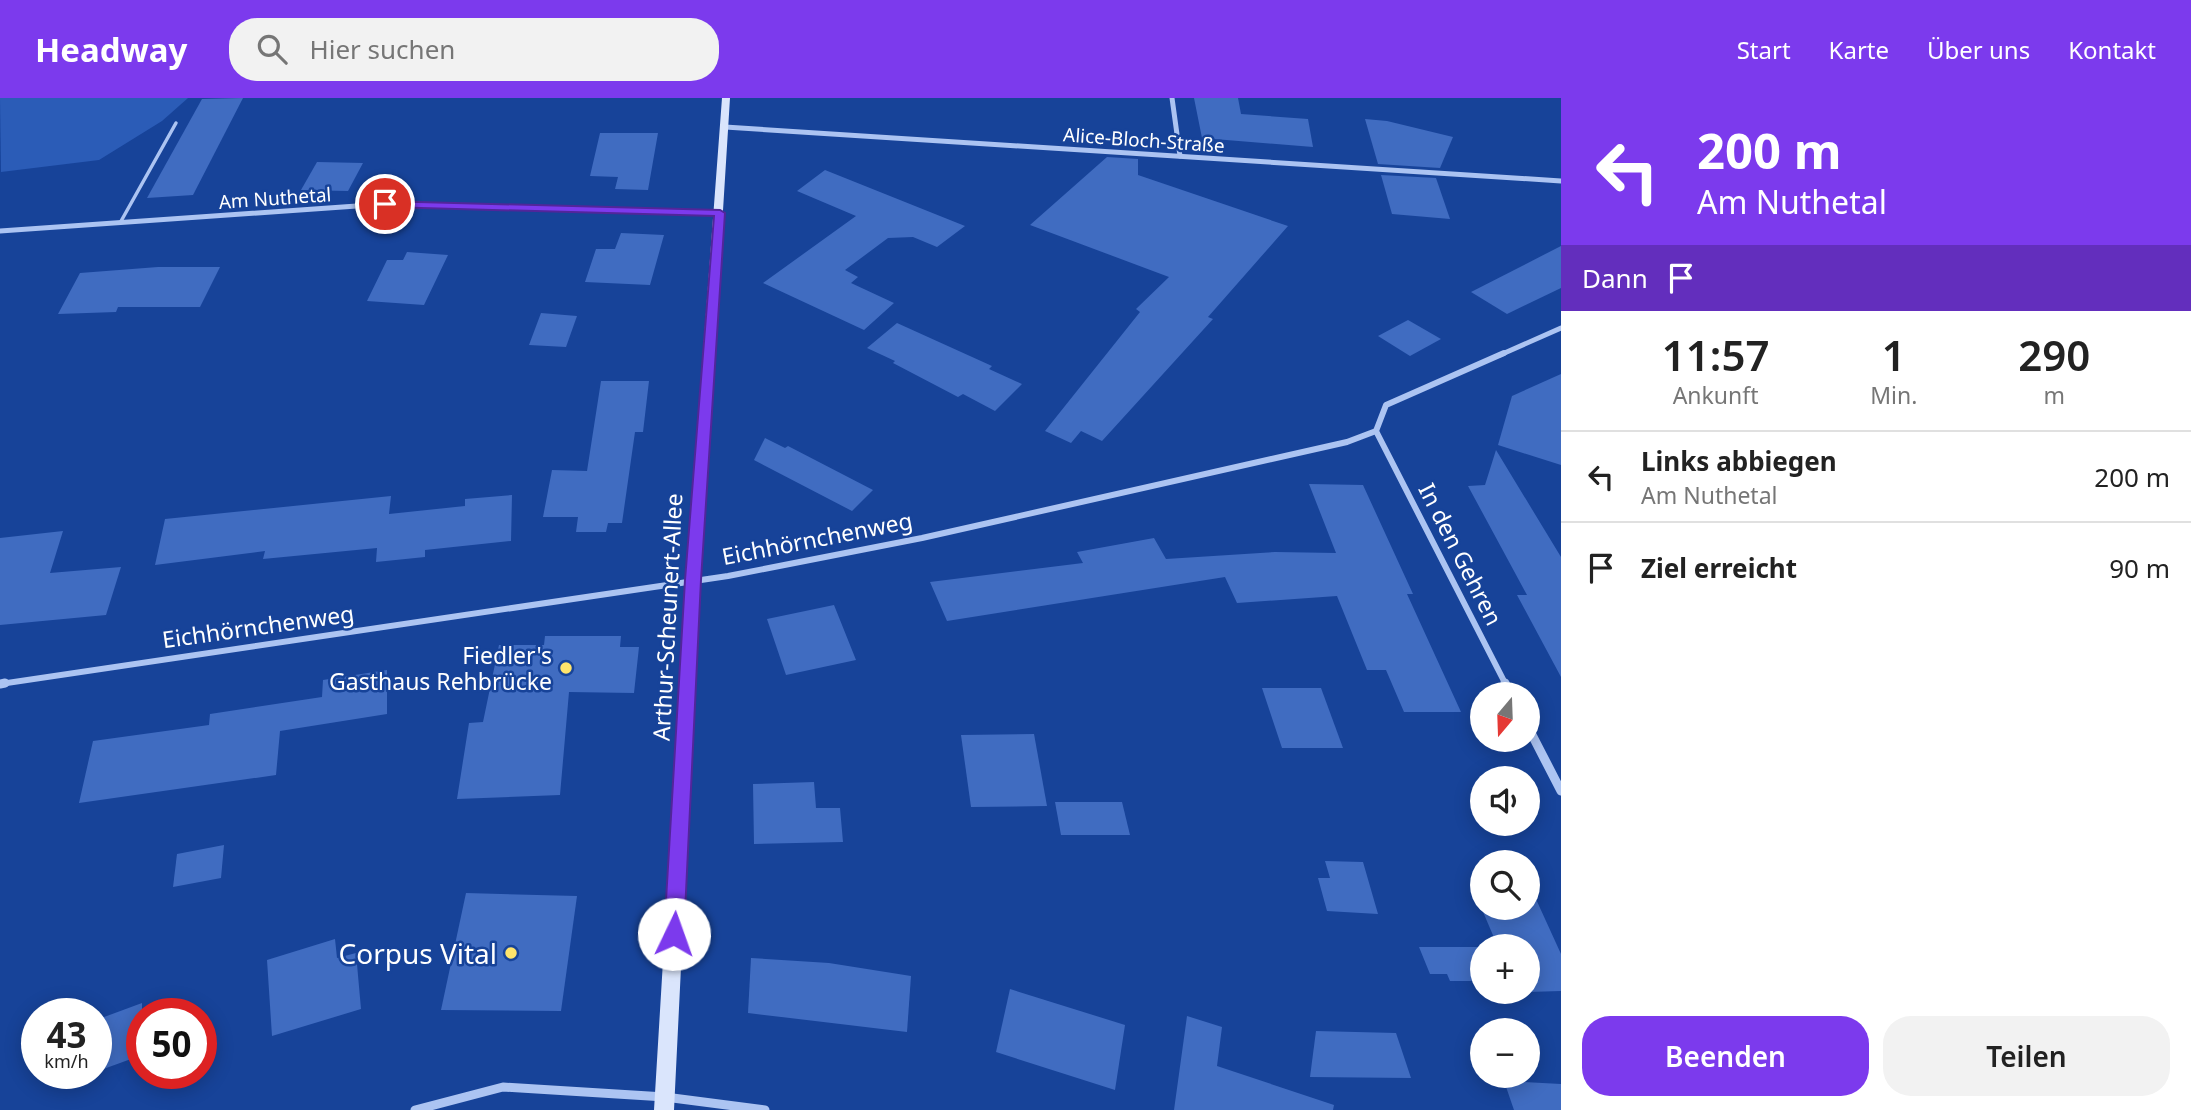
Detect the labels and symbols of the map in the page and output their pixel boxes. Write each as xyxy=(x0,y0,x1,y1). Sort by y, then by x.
street label: Alice-Bloch-Straße xyxy=(1062,121,1226,159)
pin xyxy=(355,174,415,234)
street label: Am Nuthetal xyxy=(218,181,332,215)
street label: In den Gehren xyxy=(1411,477,1511,631)
street label: Arthur-Scheunert-Allee xyxy=(645,492,689,742)
street label: Eichhörnchenweg xyxy=(719,504,915,572)
street label: Eichhörnchenweg xyxy=(160,597,356,655)
place label: Fiedler's Gasthaus Rehbrücke xyxy=(329,639,552,697)
marker: Fiedler's Gasthaus Rehbrücke xyxy=(558,660,574,676)
north arrow xyxy=(1470,682,1540,752)
position arrow xyxy=(637,897,711,971)
place label: Corpus Vital xyxy=(339,934,497,972)
marker: Corpus Vital xyxy=(503,945,519,961)
speed limit sign: 50 xyxy=(126,998,217,1089)

